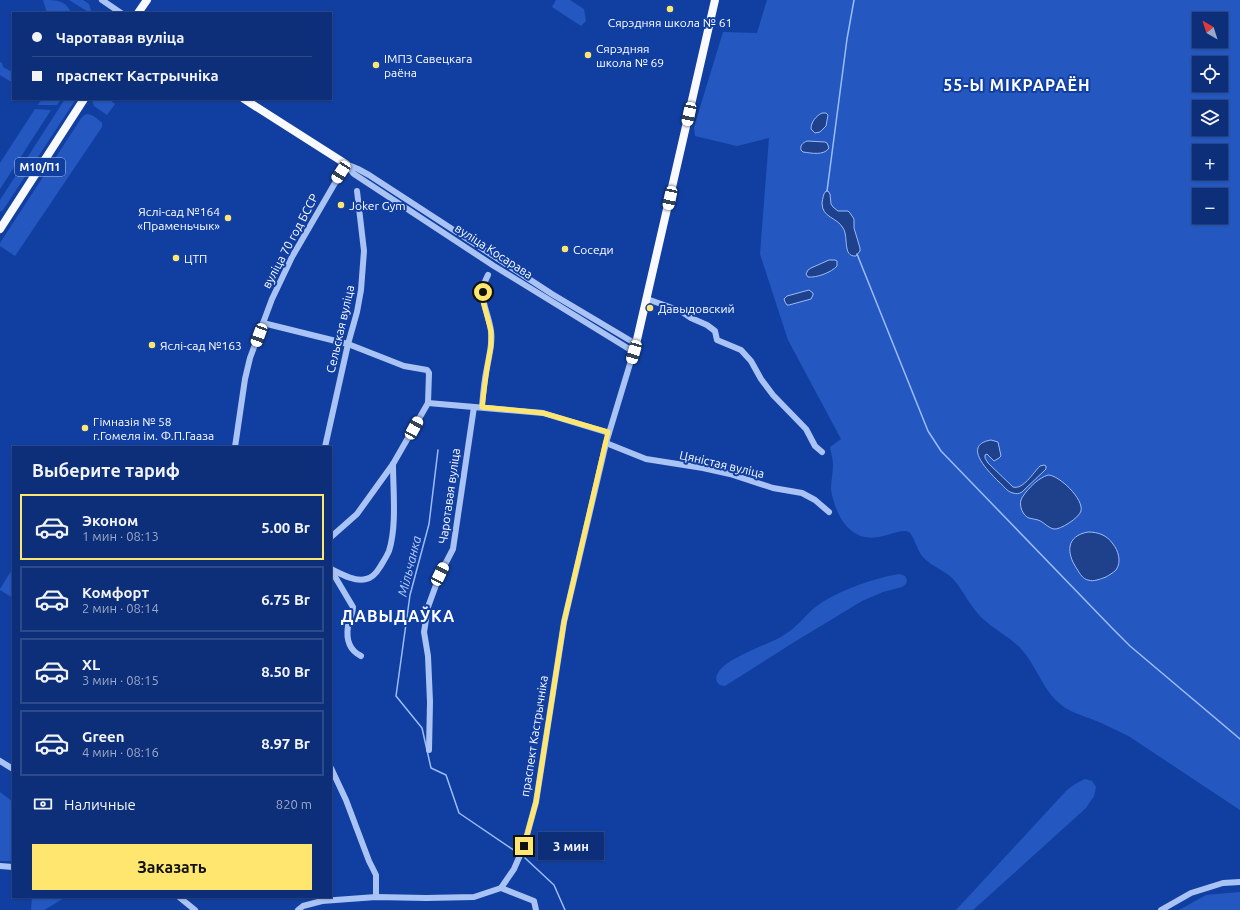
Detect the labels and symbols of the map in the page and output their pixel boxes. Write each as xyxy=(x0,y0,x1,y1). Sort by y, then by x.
marker: Сярэдняя школа № 61 xyxy=(665,4,675,14)
north arrow xyxy=(1192,12,1228,48)
place label: Сярэдняя школа № 61 xyxy=(608,16,732,29)
place label: Сярэдняя школа № 69 xyxy=(596,42,664,69)
marker: Сярэдняя школа № 69 xyxy=(583,50,593,60)
place label: ІМПЗ Савецкага раёна xyxy=(384,52,472,79)
marker: ІМПЗ Савецкага раёна xyxy=(371,60,381,70)
district label: 55-Ы МІКРАРАЁН xyxy=(943,76,1091,94)
car xyxy=(681,101,697,127)
road number: М10/П1 xyxy=(15,158,65,176)
car xyxy=(329,159,353,185)
car xyxy=(662,185,678,211)
street label: вуліца 70 год БССР xyxy=(260,192,320,290)
place label: Joker Gym xyxy=(349,199,406,212)
marker: Joker Gym xyxy=(336,200,346,210)
place label: Яслі-сад №164 «Праменьчык» xyxy=(137,205,220,232)
marker: Яслі-сад №164 «Праменьчык» xyxy=(223,213,233,223)
street label: вуліца Косарава xyxy=(453,221,535,281)
place label: Соседи xyxy=(573,243,614,256)
marker: Соседи xyxy=(560,244,570,254)
place label: ЦТП xyxy=(184,252,207,265)
marker: ЦТП xyxy=(171,253,181,263)
route start xyxy=(474,283,492,301)
street label: Сельская вуліца xyxy=(324,284,356,374)
place label: Давыдовский xyxy=(658,302,735,315)
marker: Давыдовский xyxy=(645,303,655,313)
car xyxy=(249,322,269,348)
place label: Яслі-сад №163 xyxy=(160,339,242,352)
car xyxy=(625,339,643,365)
marker: Яслі-сад №163 xyxy=(147,340,157,350)
place label: Гімназія № 58 г.Гомеля ім. Ф.П.Гааза xyxy=(93,415,214,442)
car xyxy=(403,415,425,441)
marker: Гімназія № 58 г.Гомеля ім. Ф.П.Гааза xyxy=(80,423,90,433)
street label: Чаротавая вуліца xyxy=(436,447,462,545)
street label: Цяністая вуліца xyxy=(678,448,766,480)
water label: Мільчанка xyxy=(395,534,423,598)
car xyxy=(429,561,451,587)
district label: ДАВЫДАЎКА xyxy=(341,606,455,625)
street label: праспект Кастрычніка xyxy=(518,674,550,798)
callout: 3 мин xyxy=(538,832,604,860)
route end xyxy=(515,837,533,855)

